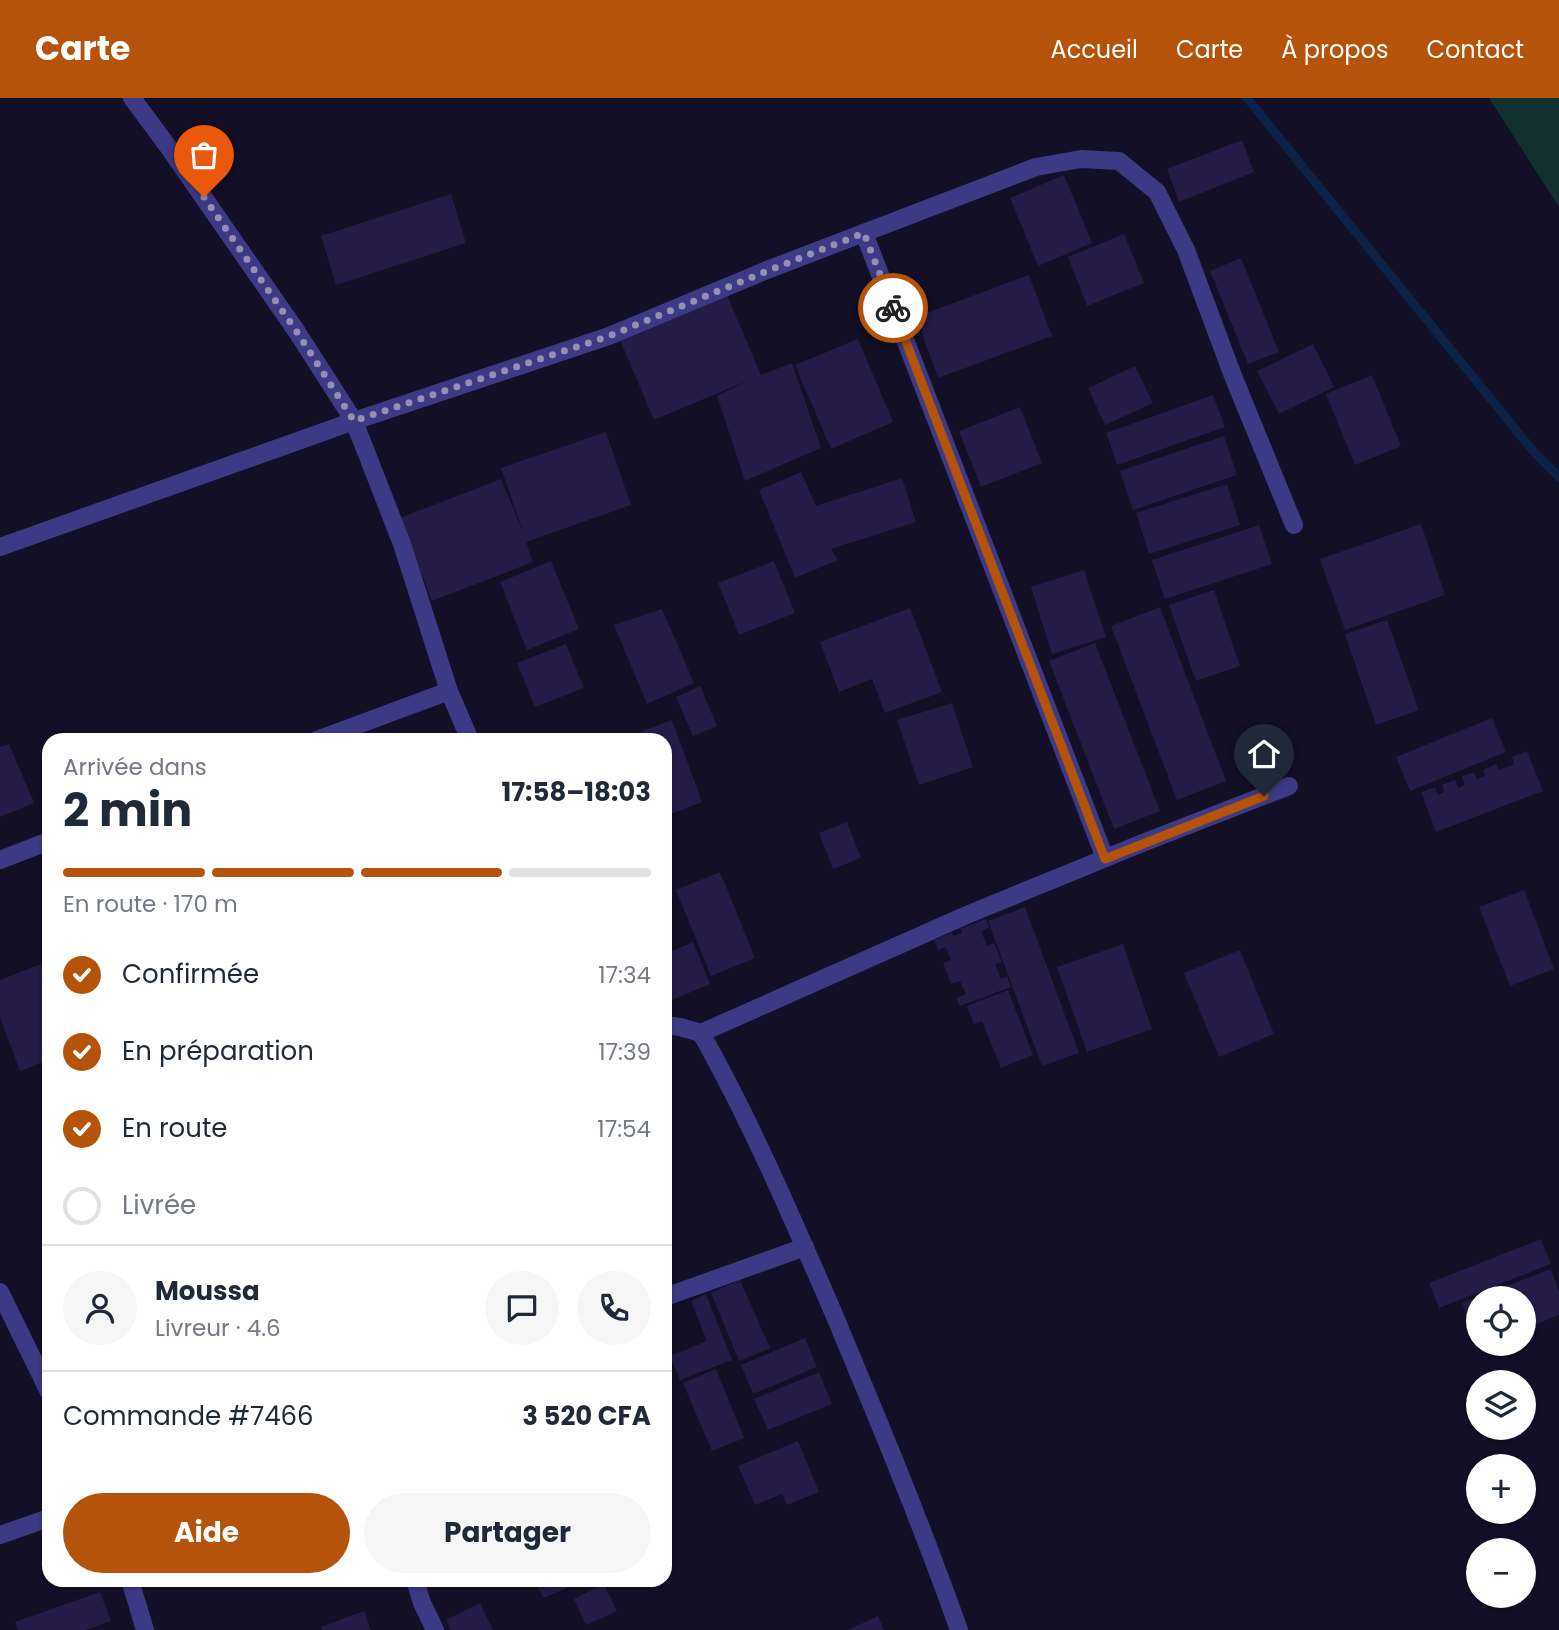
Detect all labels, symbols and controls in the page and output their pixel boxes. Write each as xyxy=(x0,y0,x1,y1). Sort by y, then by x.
text: Carte xyxy=(35,25,130,72)
text: Accueil xyxy=(1051,33,1138,66)
text: Carte xyxy=(1176,33,1243,66)
text: À propos xyxy=(1281,33,1388,66)
text: Contact xyxy=(1426,33,1524,66)
pin xyxy=(174,125,234,197)
icon: bag xyxy=(185,136,223,174)
courier xyxy=(858,273,928,343)
icon: bike xyxy=(874,289,912,327)
pin xyxy=(1234,724,1294,796)
icon: home xyxy=(1245,735,1283,773)
text: Arrivée dans xyxy=(63,751,207,783)
text: 17:58–18:03 xyxy=(501,774,651,810)
text: 2 min xyxy=(63,778,192,842)
text: En route · 170 m xyxy=(63,888,238,920)
icon: check xyxy=(63,956,101,994)
text: Confirmée xyxy=(122,956,259,992)
text: 17:34 xyxy=(598,959,651,991)
icon: check xyxy=(63,1033,101,1071)
text: En préparation xyxy=(122,1033,314,1069)
text: 17:39 xyxy=(598,1036,651,1068)
icon: check xyxy=(63,1110,101,1148)
text: En route xyxy=(122,1110,227,1146)
text: 17:54 xyxy=(597,1113,651,1145)
text: Livrée xyxy=(122,1187,196,1223)
button: person xyxy=(63,1271,137,1345)
button: chat xyxy=(485,1271,559,1345)
button: phone xyxy=(577,1271,651,1345)
text: Moussa xyxy=(155,1273,260,1309)
map controls xyxy=(1466,1286,1536,1608)
button: locate xyxy=(1466,1286,1536,1356)
text: Livreur · 4.6 xyxy=(155,1312,281,1344)
button: layers xyxy=(1466,1370,1536,1440)
text: Commande #7466 xyxy=(63,1398,314,1434)
text: 3 520 CFA xyxy=(522,1398,651,1434)
button: + xyxy=(1466,1454,1536,1524)
button: Aide xyxy=(63,1493,350,1573)
button: Partager xyxy=(364,1493,651,1573)
button: − xyxy=(1466,1538,1536,1608)

